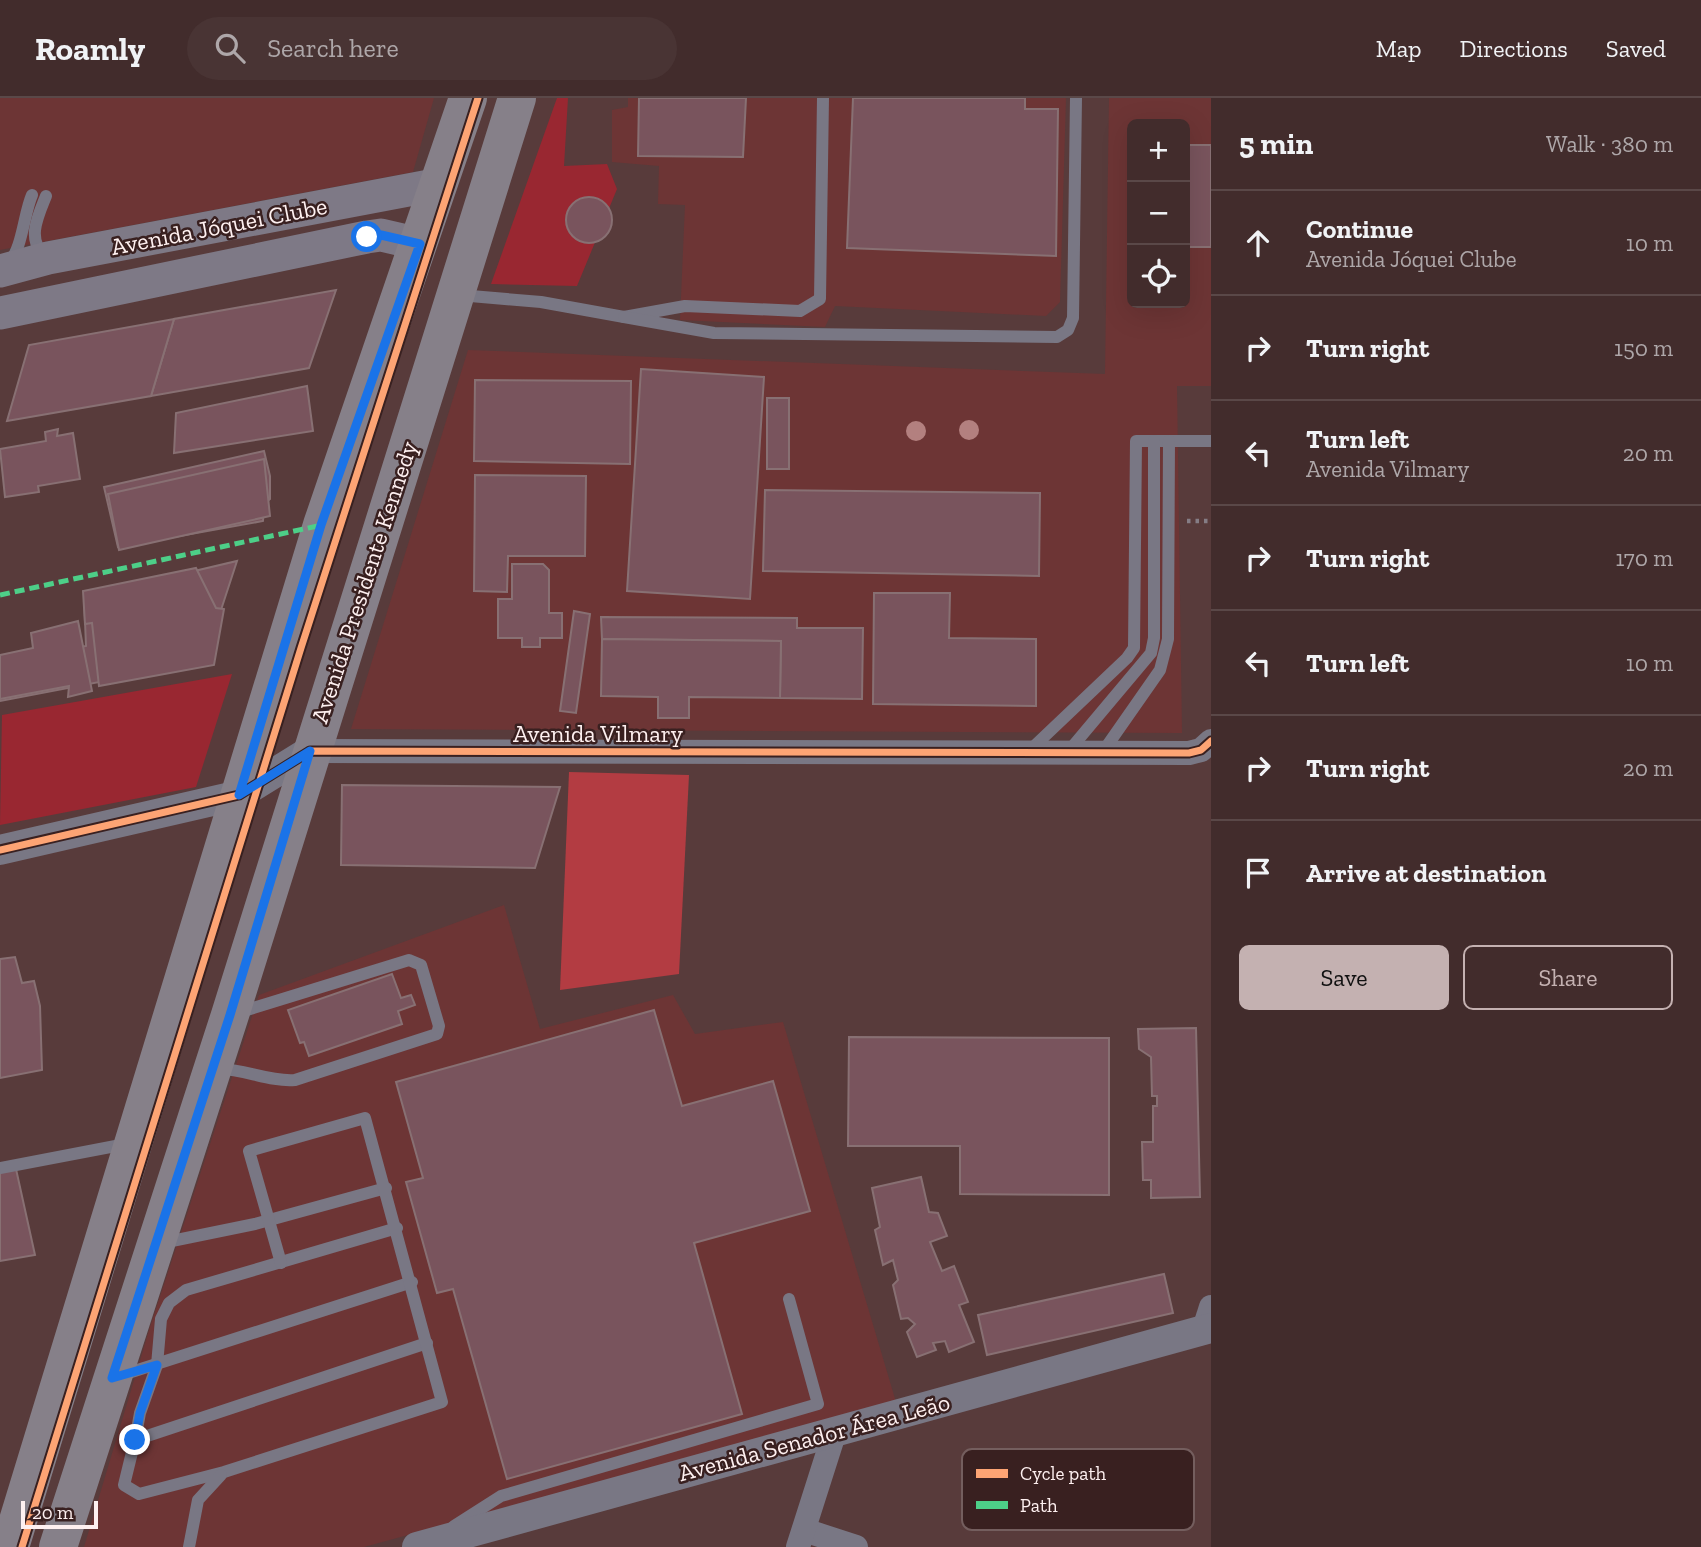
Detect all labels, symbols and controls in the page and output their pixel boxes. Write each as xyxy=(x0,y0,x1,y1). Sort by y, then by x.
search box xyxy=(187,17,677,80)
text: Roamly xyxy=(35,29,145,68)
icon: search xyxy=(211,29,249,67)
text: Search here xyxy=(267,32,399,64)
text: Map xyxy=(1376,34,1422,63)
text: Directions xyxy=(1460,34,1568,63)
text: Saved xyxy=(1606,34,1666,63)
map controls xyxy=(1127,119,1190,308)
button: + xyxy=(1127,119,1190,182)
text: 5 min xyxy=(1239,126,1313,162)
text: Walk · 380 m xyxy=(1546,130,1673,158)
button: − xyxy=(1127,182,1190,245)
street label: Avenida Jóquei Clube xyxy=(108,191,330,261)
text: Continue xyxy=(1306,213,1413,245)
route start xyxy=(351,221,382,252)
icon: ahead xyxy=(1239,224,1277,262)
text: 10 m xyxy=(1626,229,1673,257)
button: locate xyxy=(1127,245,1190,308)
text: Avenida Jóquei Clube xyxy=(1306,245,1516,273)
icon: right xyxy=(1239,329,1277,367)
text: Turn right xyxy=(1306,332,1429,364)
text: 150 m xyxy=(1614,334,1673,362)
text: Turn left xyxy=(1306,423,1409,455)
icon: left xyxy=(1239,434,1277,472)
street label: Avenida Presidente Kennedy xyxy=(305,437,424,727)
text: 20 m xyxy=(1623,439,1673,467)
text: Avenida Vilmary xyxy=(1306,455,1469,483)
icon: right xyxy=(1239,539,1277,577)
text: Turn right xyxy=(1306,542,1429,574)
text: 170 m xyxy=(1615,544,1673,572)
icon: left xyxy=(1239,644,1277,682)
text: Turn left xyxy=(1306,647,1409,679)
text: 10 m xyxy=(1626,649,1673,677)
street label: Avenida Vilmary xyxy=(513,719,684,748)
icon: right xyxy=(1239,749,1277,787)
text: Turn right xyxy=(1306,752,1429,784)
text: 20 m xyxy=(1623,754,1673,782)
icon: arrive xyxy=(1239,854,1277,892)
text: Arrive at destination xyxy=(1306,857,1546,889)
button: Save xyxy=(1239,945,1449,1010)
button: Share xyxy=(1463,945,1673,1010)
street label: Avenida Senador Área Leão xyxy=(675,1387,953,1487)
route end xyxy=(119,1424,150,1455)
legend xyxy=(962,1449,1194,1530)
text: Cycle path xyxy=(1020,1462,1106,1485)
text: Path xyxy=(1020,1494,1058,1517)
scale bar xyxy=(21,1498,98,1530)
text: 20 m xyxy=(32,1501,73,1524)

